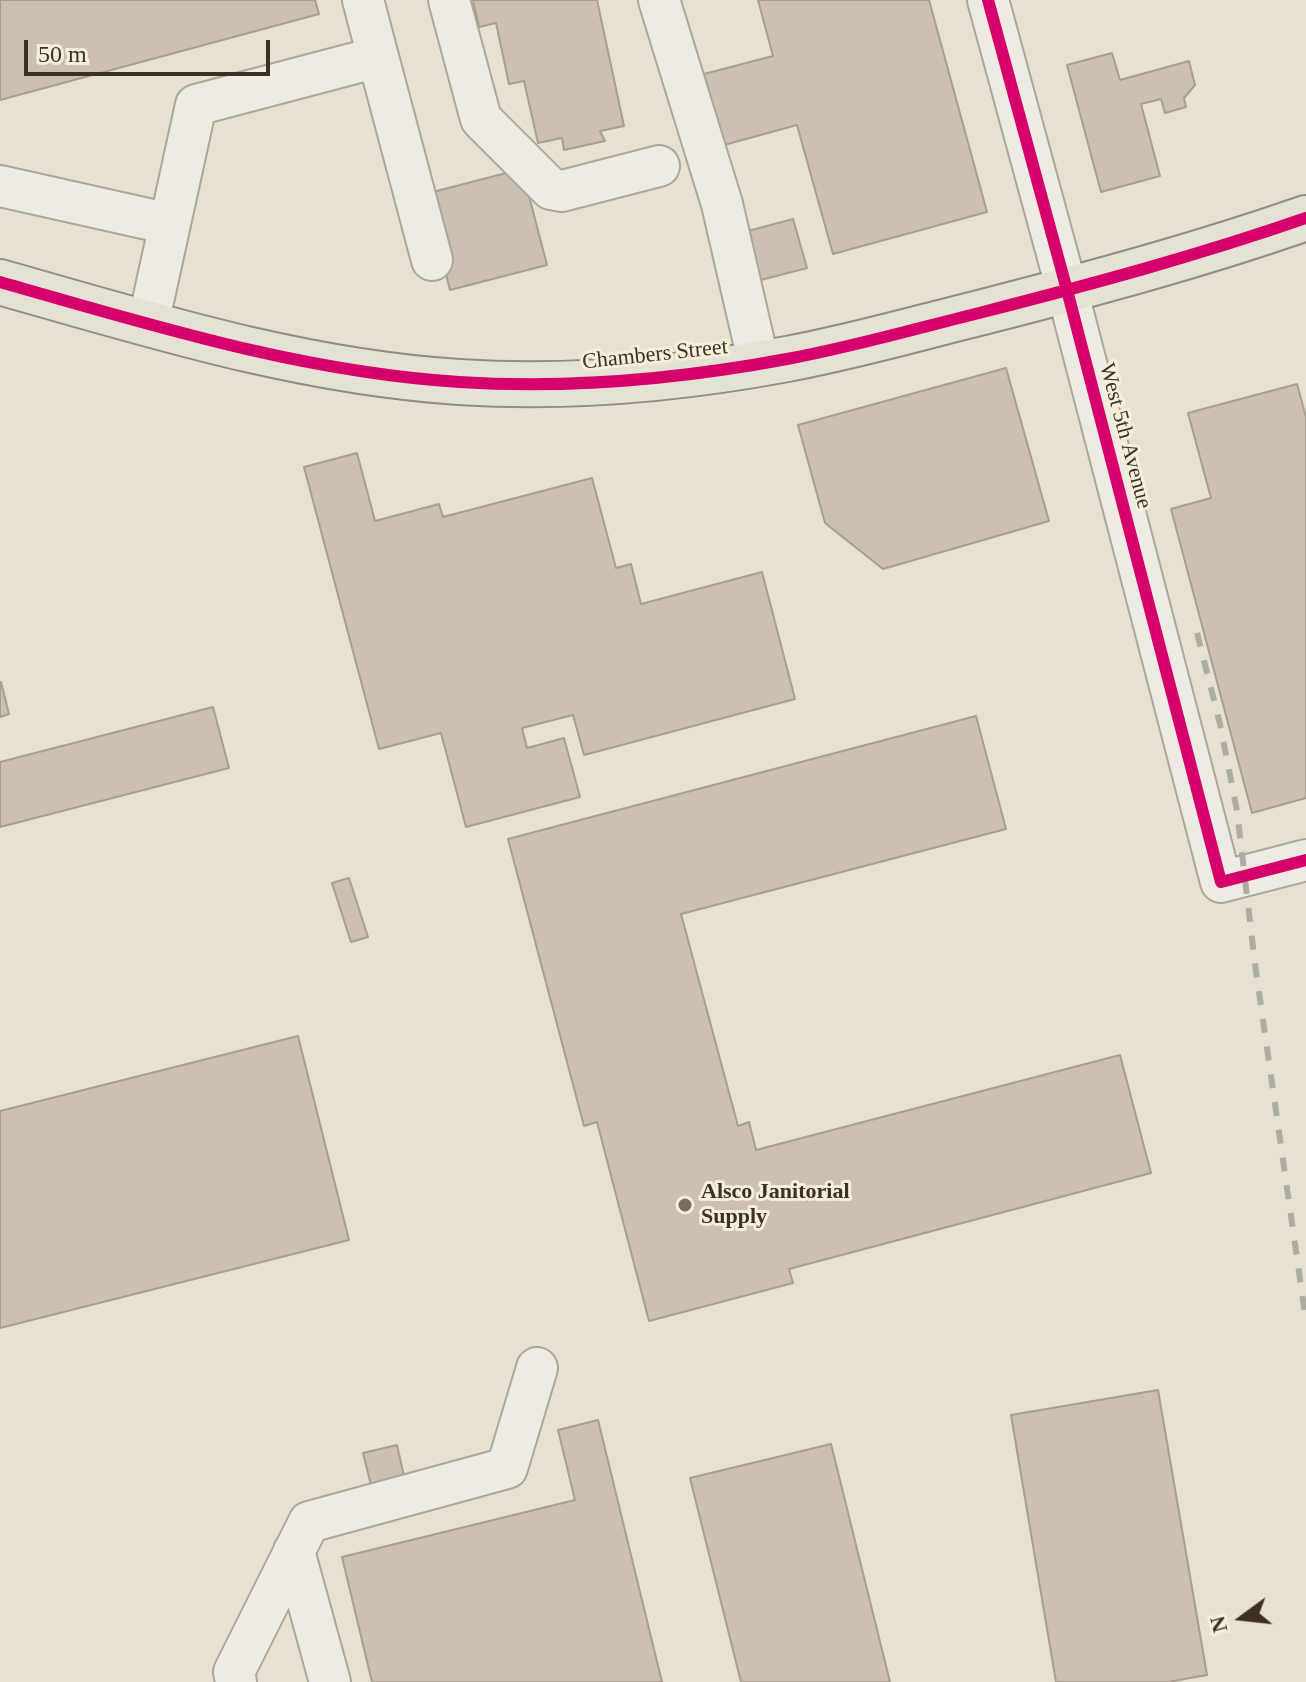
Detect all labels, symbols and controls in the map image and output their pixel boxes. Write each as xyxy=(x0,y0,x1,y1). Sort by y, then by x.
scale bar xyxy=(28,24,274,74)
text: 50 m xyxy=(38,41,87,67)
street label: Chambers Street xyxy=(581,334,729,376)
street label: West 5th Avenue xyxy=(1093,360,1157,512)
place label: Alsco Janitorial Supply xyxy=(701,1179,849,1230)
marker: Alsco Janitorial Supply xyxy=(676,1196,694,1214)
north arrow xyxy=(1202,1578,1282,1658)
text: N xyxy=(1204,1613,1232,1635)

